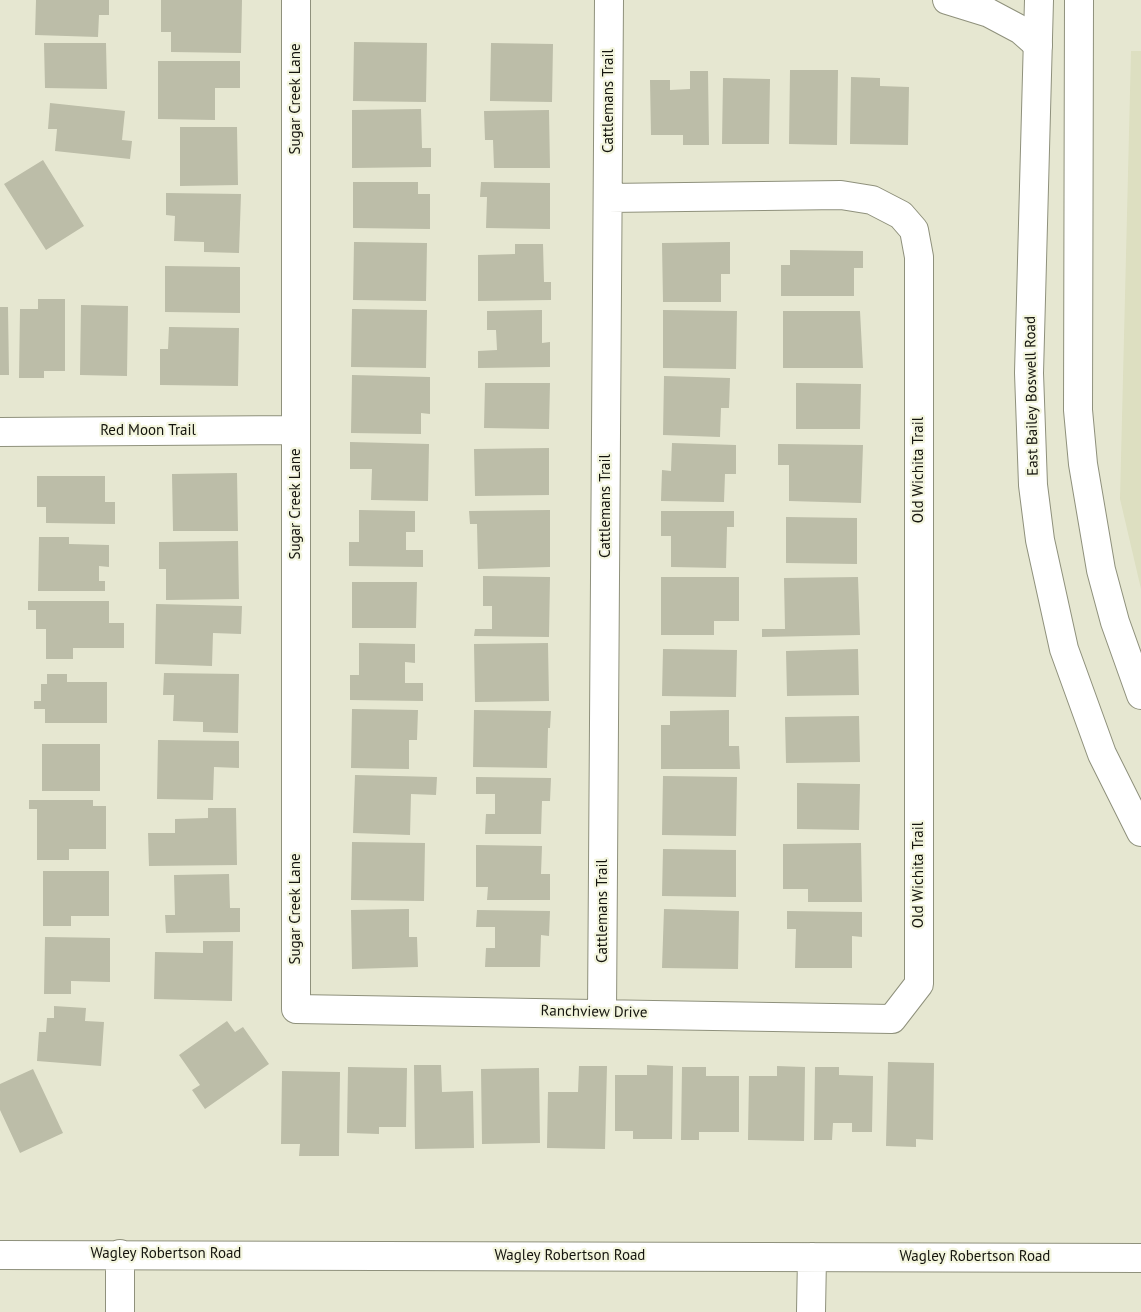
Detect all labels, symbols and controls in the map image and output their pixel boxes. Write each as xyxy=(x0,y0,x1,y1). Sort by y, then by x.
street label: Sugar Creek Lane xyxy=(287,43,305,155)
street label: Cattlemans Trail xyxy=(600,49,618,153)
street label: East Bailey Boswell Road xyxy=(1022,316,1042,476)
street label: Old Wichita Trail xyxy=(910,417,928,523)
street label: Red Moon Trail xyxy=(100,422,196,440)
street label: Sugar Creek Lane xyxy=(287,448,305,560)
street label: Cattlemans Trail xyxy=(597,454,615,558)
street label: Old Wichita Trail xyxy=(910,822,928,928)
street label: Sugar Creek Lane xyxy=(287,853,305,965)
street label: Cattlemans Trail xyxy=(594,859,612,963)
street label: Ranchview Drive xyxy=(540,1002,648,1022)
street label: Wagley Robertson Road xyxy=(91,1245,241,1263)
street label: Wagley Robertson Road xyxy=(495,1247,645,1265)
street label: Wagley Robertson Road xyxy=(900,1248,1050,1266)

